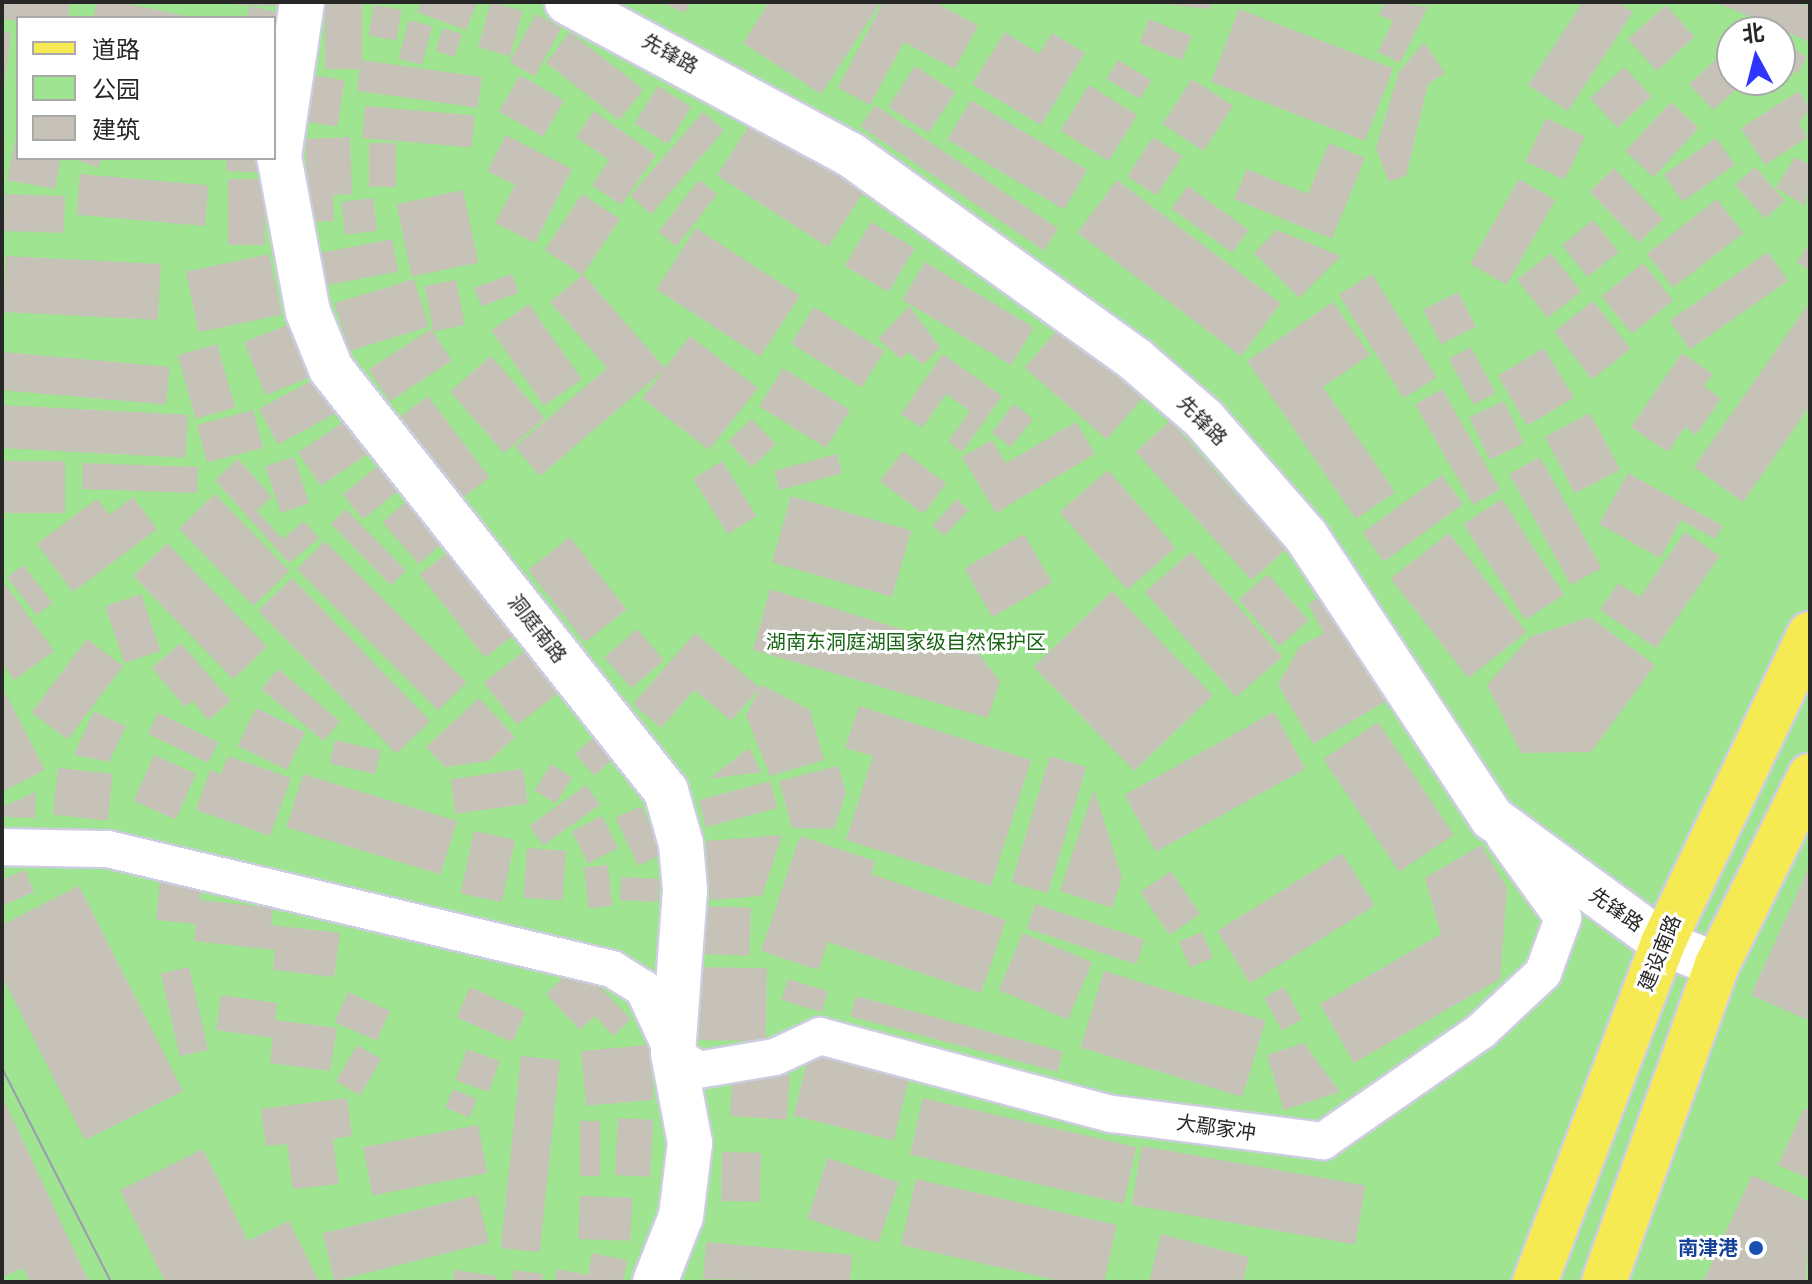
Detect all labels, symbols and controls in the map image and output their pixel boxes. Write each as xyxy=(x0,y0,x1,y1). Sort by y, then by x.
legend xyxy=(16,16,276,160)
north arrow xyxy=(1716,16,1796,96)
text: 北 xyxy=(1741,18,1766,50)
street label: 先锋路 xyxy=(638,29,702,79)
text: 道路 xyxy=(92,34,140,66)
text: 公园 xyxy=(92,74,140,106)
text: 建筑 xyxy=(92,114,140,146)
street label: 先锋路 xyxy=(1172,391,1232,451)
street label: 洞庭南路 xyxy=(503,590,571,668)
park label: 湖南东洞庭湖国家级自然保护区 xyxy=(766,630,1046,654)
street label: 先锋路 xyxy=(1585,883,1647,937)
street label: 建设南路 xyxy=(1634,911,1686,995)
street label: 大鄢家冲 xyxy=(1175,1111,1257,1145)
place label: 南津港 xyxy=(1678,1236,1738,1260)
marker: 南津港 xyxy=(1745,1237,1767,1259)

